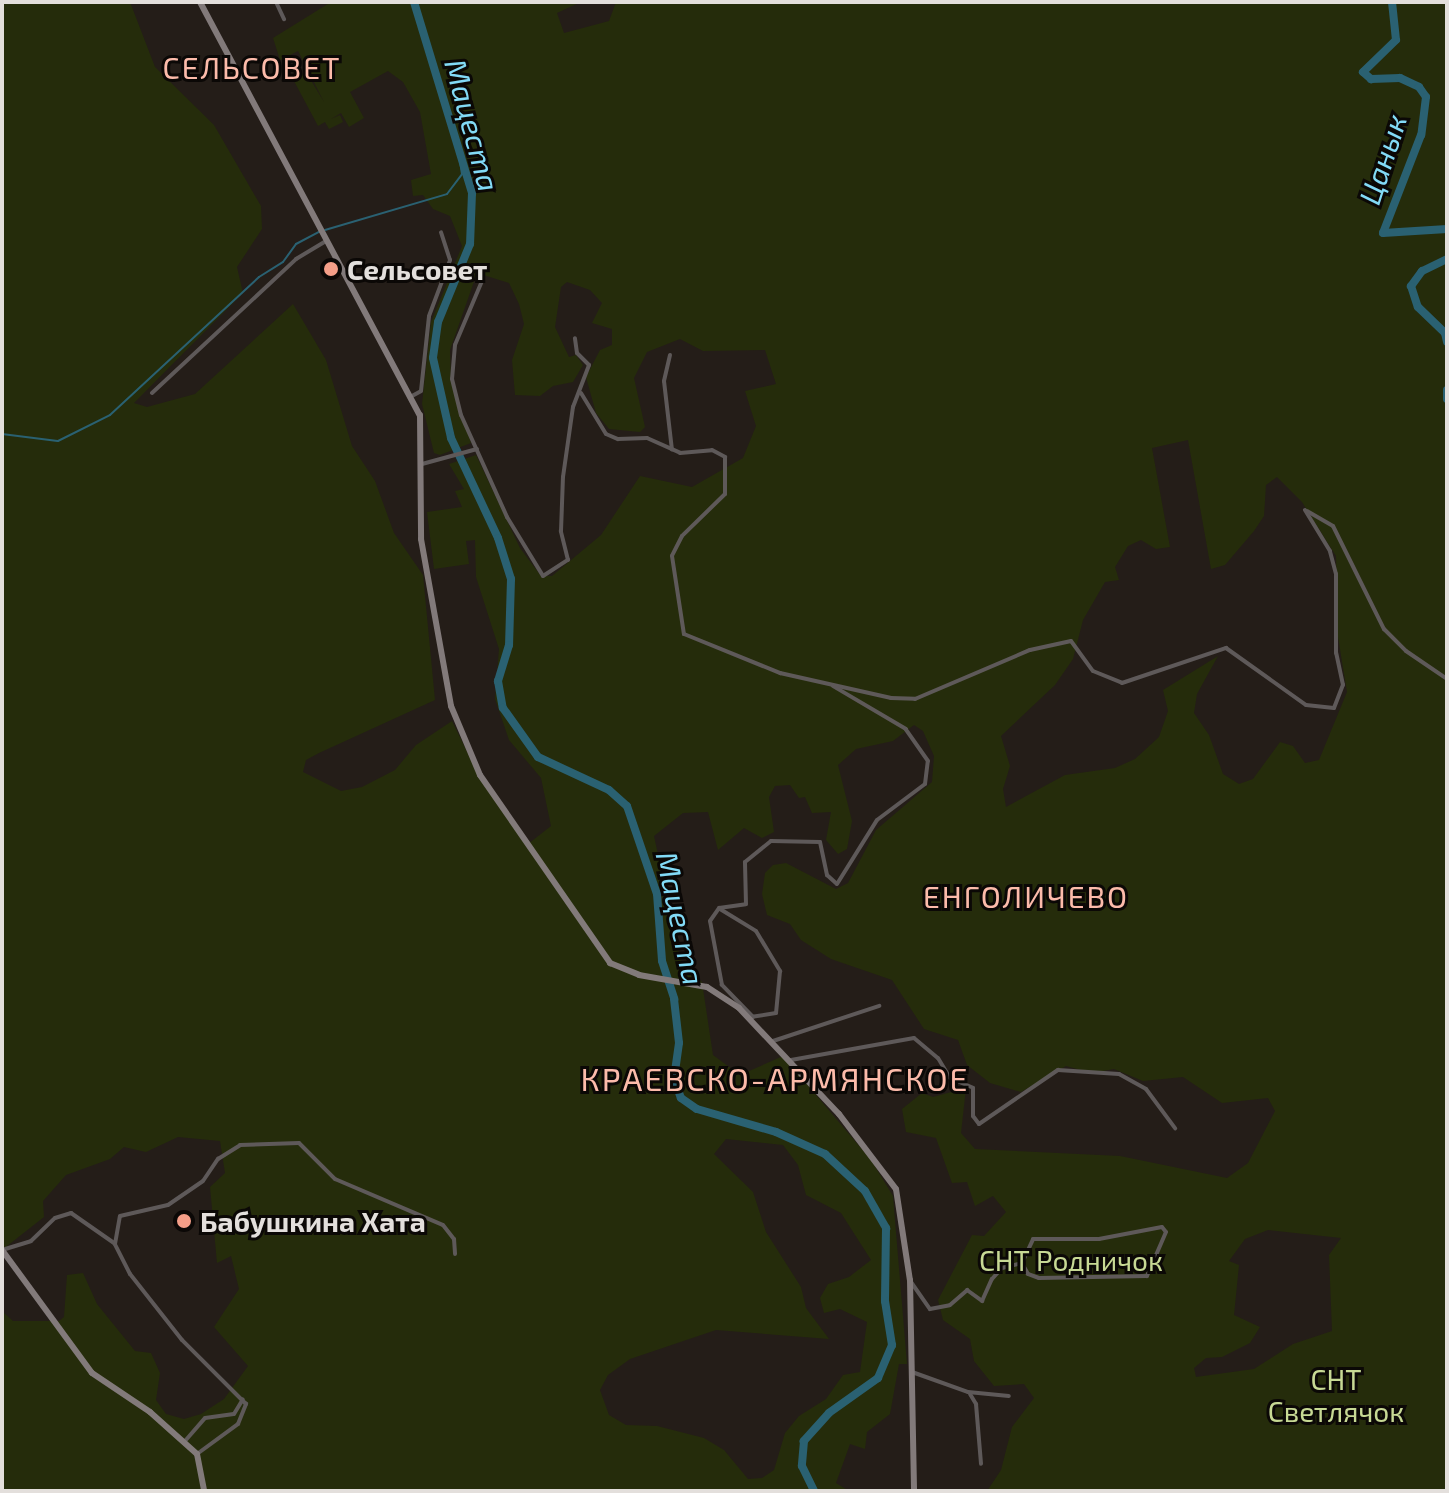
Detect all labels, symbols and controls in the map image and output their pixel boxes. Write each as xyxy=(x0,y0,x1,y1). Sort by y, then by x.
district label: СЕЛЬСОВЕТ xyxy=(163,49,341,85)
water label: Мацеста xyxy=(438,55,508,195)
water label: Цанык xyxy=(1351,109,1413,209)
place label: Сельсовет xyxy=(347,252,487,286)
marker: Сельсовет xyxy=(322,260,340,278)
water label: Мацеста xyxy=(649,848,713,988)
district label: ЕНГОЛИЧЕВО xyxy=(923,878,1129,914)
district label: КРАЕВСКО-АРМЯНСКОЕ xyxy=(581,1059,969,1097)
place label: Бабушкина Хата xyxy=(200,1204,426,1238)
marker: Бабушкина Хата xyxy=(175,1212,193,1230)
park label: СНТ Родничок xyxy=(979,1243,1163,1277)
park label: СНТ Светлячок xyxy=(1268,1362,1404,1428)

